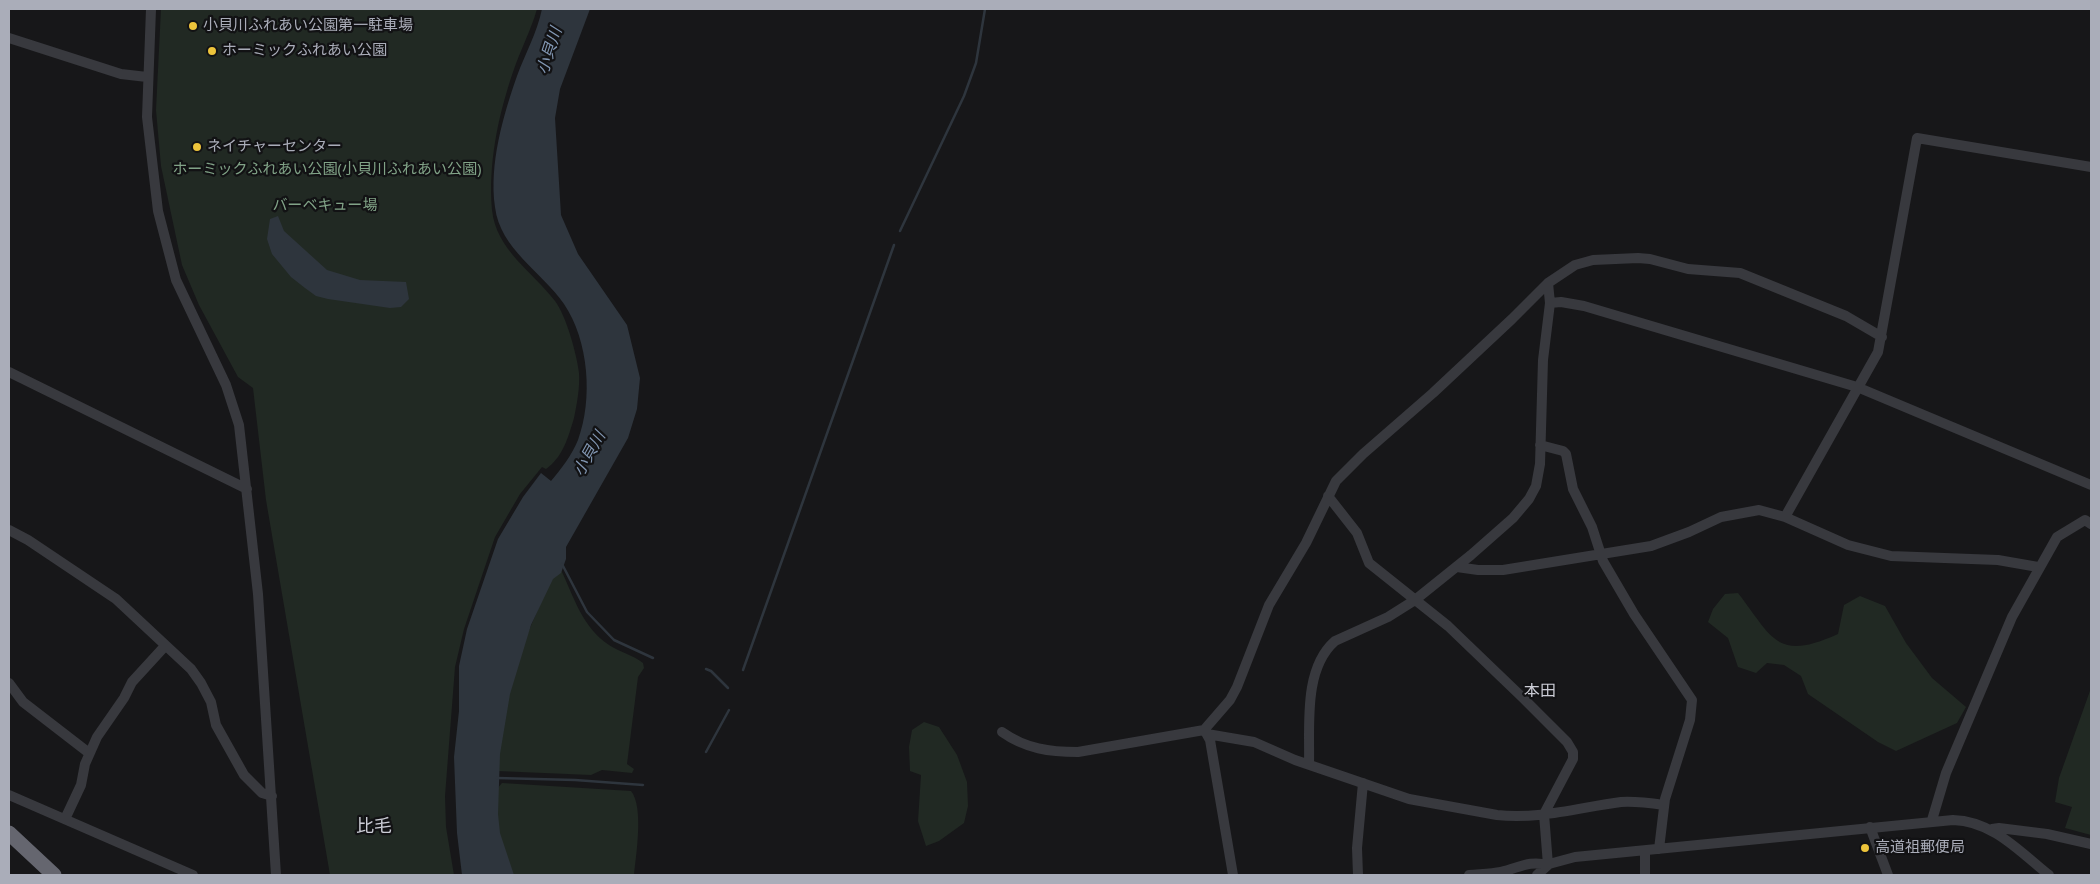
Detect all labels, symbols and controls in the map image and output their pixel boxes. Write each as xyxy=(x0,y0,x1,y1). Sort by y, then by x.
place label: 小貝川ふれあい公園第一駐車場 xyxy=(203,17,413,35)
marker: 小貝川ふれあい公園第一駐車場 xyxy=(187,20,199,32)
water label: 小貝川 xyxy=(533,25,567,77)
place label: ホーミックふれあい公園 xyxy=(222,42,387,60)
marker: ホーミックふれあい公園 xyxy=(206,45,218,57)
place label: ネイチャーセンター xyxy=(207,138,342,156)
marker: ネイチャーセンター xyxy=(191,141,203,153)
park label: ホーミックふれあい公園(小貝川ふれあい公園) xyxy=(173,161,481,179)
park label: バーベキュー場 xyxy=(273,197,377,215)
water label: 小貝川 xyxy=(570,428,610,480)
district label: 本田 xyxy=(1524,681,1556,701)
district label: 比毛 xyxy=(356,816,392,838)
place label: 高道祖郵便局 xyxy=(1875,839,1965,857)
marker: 高道祖郵便局 xyxy=(1859,842,1871,854)

